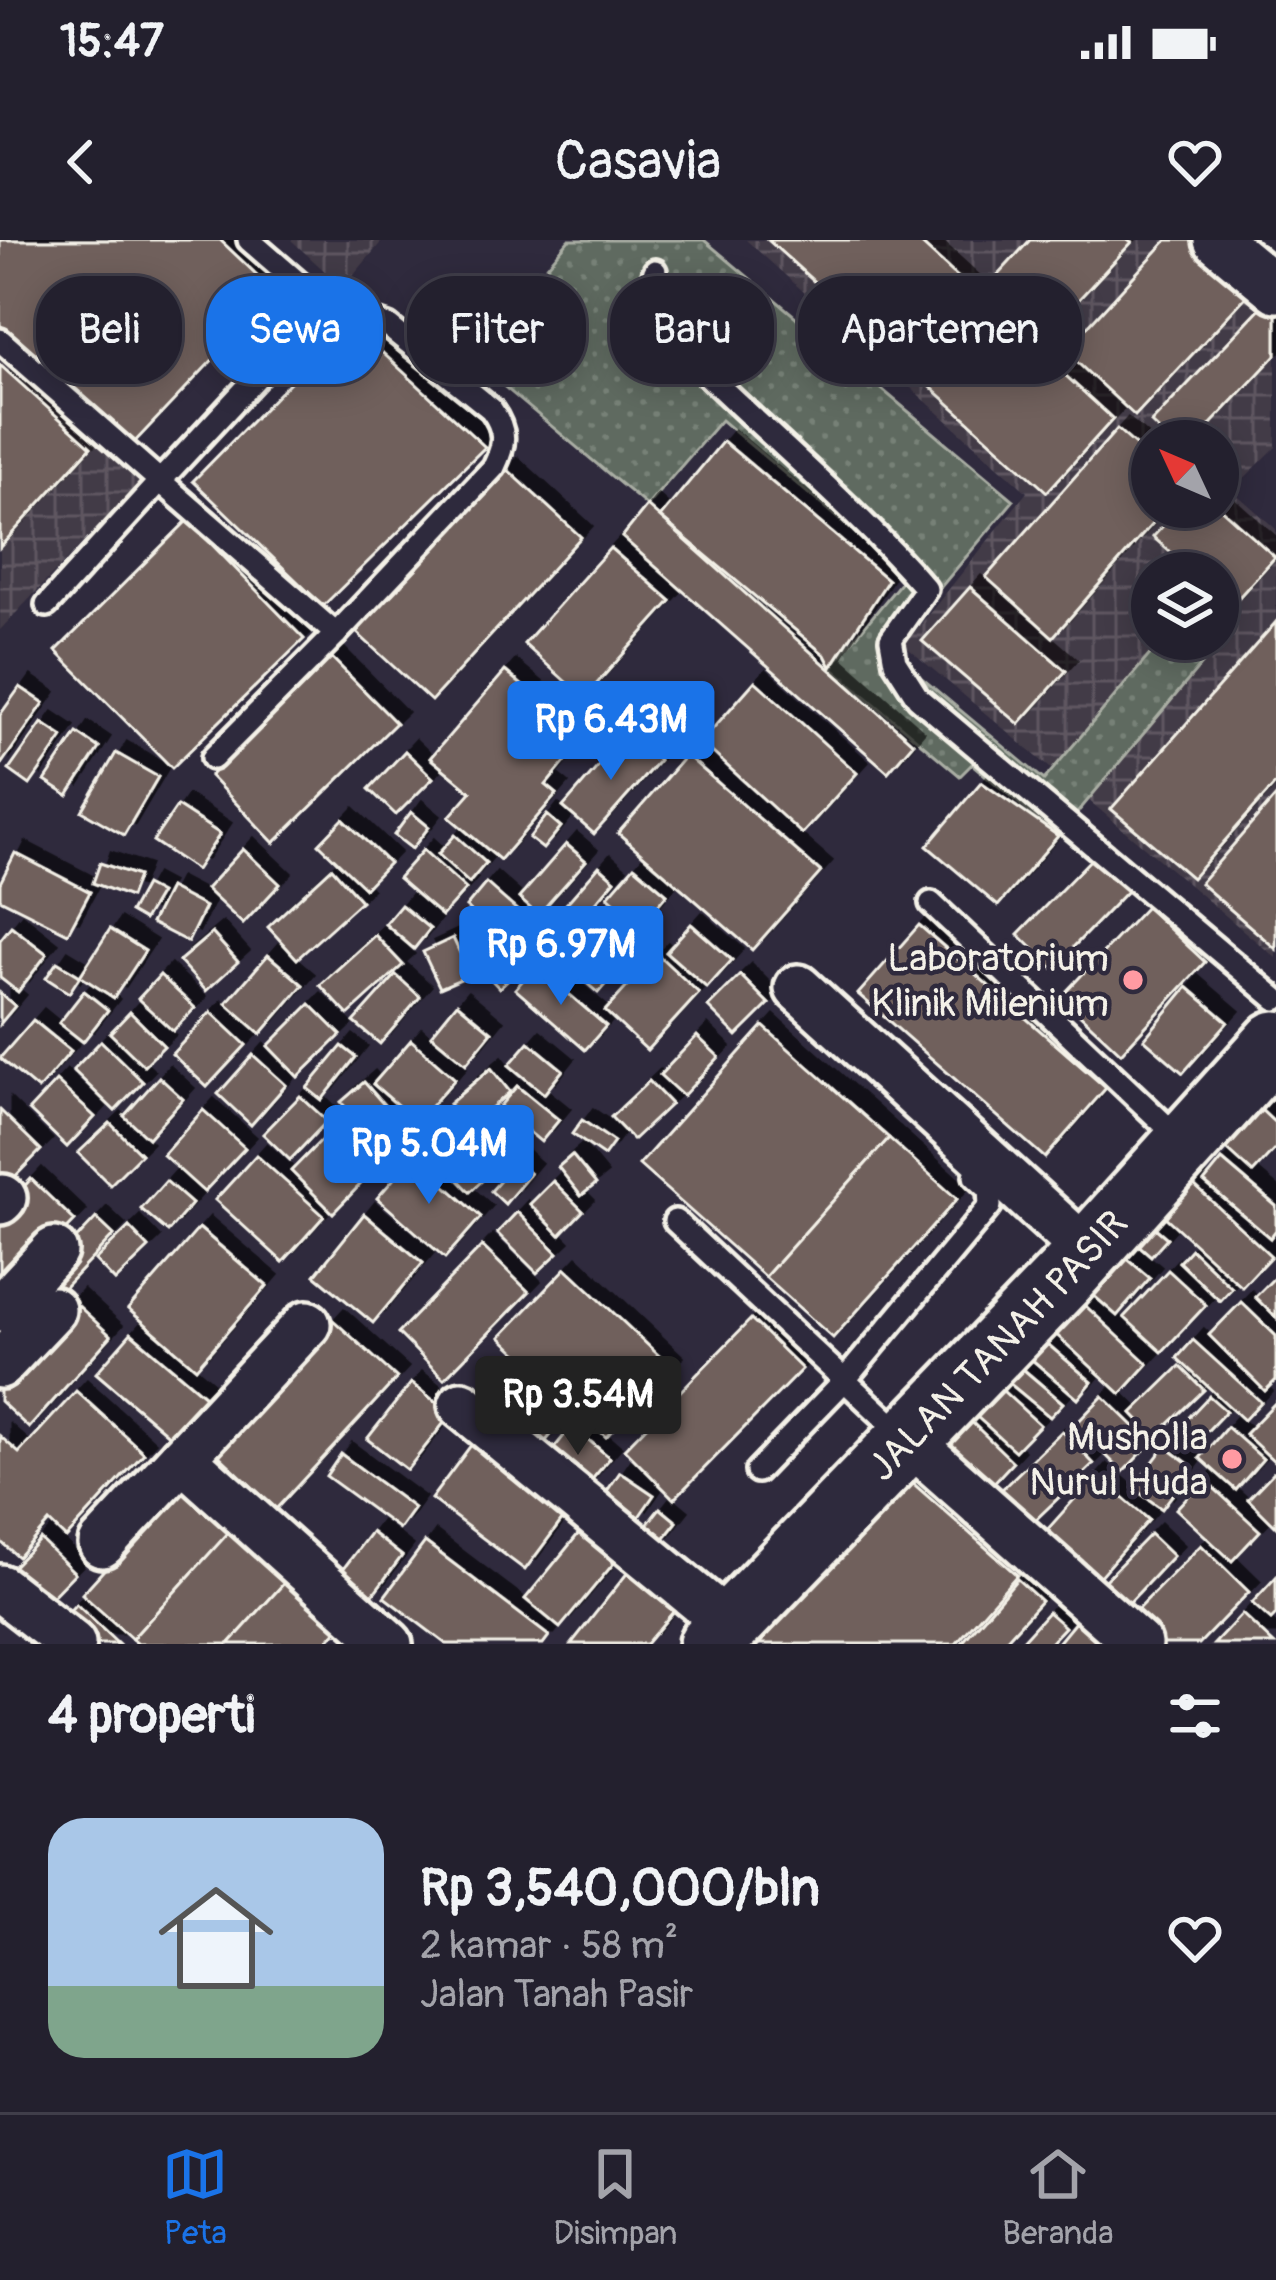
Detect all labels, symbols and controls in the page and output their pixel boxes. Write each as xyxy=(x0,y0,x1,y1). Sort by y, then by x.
text: 15:47 xyxy=(60,14,164,70)
text: Casavia xyxy=(555,128,721,196)
icon: back xyxy=(48,129,114,195)
icon: heart xyxy=(1162,129,1228,195)
chip: Beli xyxy=(36,276,182,384)
chip: Sewa xyxy=(206,276,383,384)
chip: Filter xyxy=(407,276,586,384)
chip: Baru xyxy=(610,276,774,384)
chip: Apartemen xyxy=(798,276,1082,384)
north arrow xyxy=(1131,420,1239,528)
map controls xyxy=(1131,420,1239,660)
button: layers xyxy=(1131,552,1239,660)
pin: Rp 6.43M xyxy=(487,681,735,783)
text: Rp 6.43M xyxy=(534,695,688,744)
pin: Rp 6.97M xyxy=(437,906,685,1008)
text: Rp 6.97M xyxy=(486,920,636,969)
place label: Laboratorium Klinik Milenium xyxy=(871,934,1109,1028)
marker: Laboratorium Klinik Milenium xyxy=(1120,967,1146,993)
pin: Rp 5.04M xyxy=(305,1105,553,1207)
text: Rp 5.04M xyxy=(351,1119,507,1168)
street label: JALAN TANAH PASIR xyxy=(857,1200,1138,1491)
pin: Rp 3.54M xyxy=(454,1356,702,1458)
text: Rp 3.54M xyxy=(502,1370,654,1419)
place label: Musholla Nurul Huda xyxy=(1029,1413,1208,1507)
marker: Musholla Nurul Huda xyxy=(1219,1446,1245,1472)
icon: filters xyxy=(1162,1683,1228,1749)
text: 4 properti xyxy=(48,1684,255,1748)
text: Rp 3,540,000/bln xyxy=(420,1857,820,1921)
icon: home xyxy=(144,1866,288,2010)
icon: heart xyxy=(1162,1905,1228,1971)
text: 2 kamar · 58 m² xyxy=(420,1921,678,1970)
text: Jalan Tanah Pasir xyxy=(420,1970,693,2019)
tab: Peta xyxy=(162,2141,228,2254)
tab: Disimpan xyxy=(553,2141,678,2254)
tab: Beranda xyxy=(1002,2141,1114,2254)

